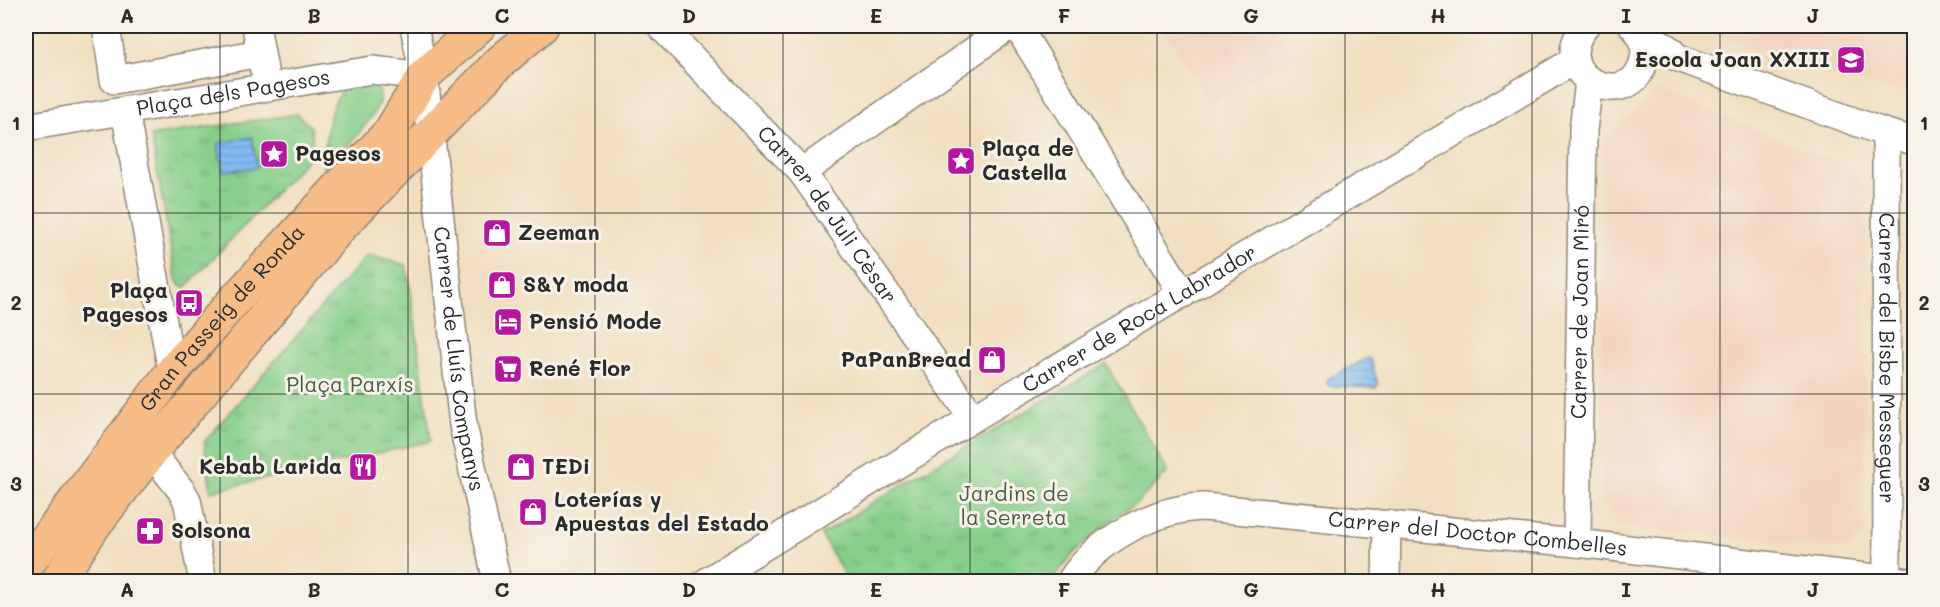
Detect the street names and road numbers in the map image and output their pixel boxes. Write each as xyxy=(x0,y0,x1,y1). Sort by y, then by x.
street label: Plaça dels Pagesos xyxy=(134,62,332,121)
street label: Carrer de Juli Cèsar xyxy=(752,119,904,308)
street label: Carrer de Joan Miró xyxy=(1564,205,1594,419)
street label: Carrer del Bisbe Messeguer xyxy=(1874,212,1902,504)
street label: Gran Passeig de Ronda xyxy=(132,218,310,416)
street label: Carrer de Lluís Companys xyxy=(429,225,492,493)
street label: Carrer de Roca Labrador xyxy=(1017,238,1261,398)
street label: Carrer del Doctor Combelles xyxy=(1327,504,1629,561)

